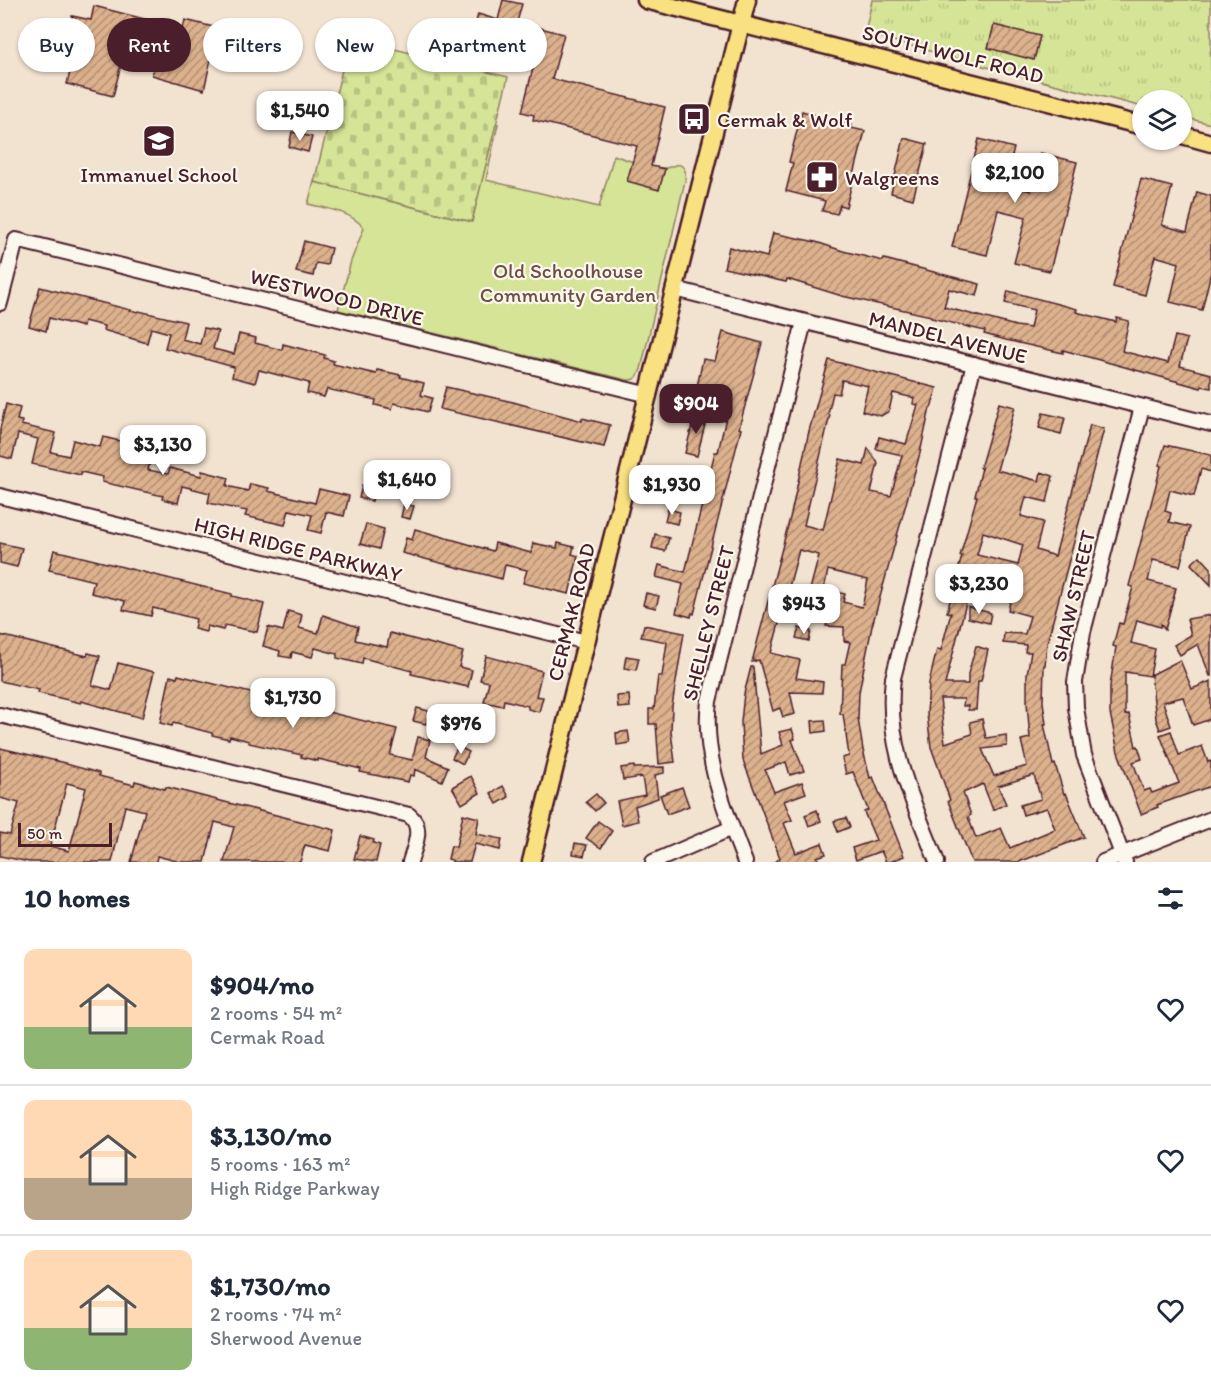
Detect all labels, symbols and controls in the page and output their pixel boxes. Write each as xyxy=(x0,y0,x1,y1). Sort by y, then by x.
chip: Buy xyxy=(18,18,95,72)
chip: Rent xyxy=(107,18,191,72)
chip: Filters xyxy=(203,18,303,72)
chip: New xyxy=(315,18,395,72)
chip: Apartment xyxy=(407,18,547,72)
street label: SOUTH WOLF ROAD xyxy=(860,19,1046,89)
map controls xyxy=(1132,90,1192,150)
button: layers xyxy=(1132,90,1192,150)
pin: $1,540 xyxy=(251,91,349,142)
text: $1,540 xyxy=(271,98,330,122)
bus stop icon: Cermak & Wolf xyxy=(676,101,712,137)
place label: Cermak & Wolf xyxy=(717,107,853,132)
school or university icon: Immanuel School xyxy=(141,123,177,159)
pin: $2,100 xyxy=(966,153,1064,204)
pharmacy icon: Walgreens xyxy=(804,159,840,195)
text: $2,100 xyxy=(985,160,1045,184)
place label: Immanuel School xyxy=(80,162,238,187)
place label: Walgreens xyxy=(845,165,939,190)
park label: Old Schoolhouse Community Garden xyxy=(480,258,656,307)
street label: WESTWOOD DRIVE xyxy=(248,263,427,331)
street label: MANDEL AVENUE xyxy=(866,305,1030,369)
pin: $904 xyxy=(660,384,732,435)
text: $904 xyxy=(674,391,718,415)
pin: $3,130 xyxy=(114,425,212,476)
text: $3,130 xyxy=(134,432,192,456)
pin: $1,640 xyxy=(358,460,456,511)
pin: $1,930 xyxy=(623,465,721,516)
text: $1,640 xyxy=(377,467,437,491)
text: $1,930 xyxy=(643,472,701,496)
street label: HIGH RIDGE PARKWAY xyxy=(192,511,404,587)
street label: SHAW STREET xyxy=(1046,528,1100,664)
street label: CERMAK ROAD xyxy=(542,540,600,684)
street label: SHELLEY STREET xyxy=(677,543,739,703)
pin: $3,230 xyxy=(930,564,1028,615)
text: $3,230 xyxy=(949,571,1009,595)
pin: $943 xyxy=(768,584,840,635)
text: $943 xyxy=(782,591,826,615)
pin: $1,730 xyxy=(244,678,342,729)
text: $1,730 xyxy=(264,685,322,709)
pin: $976 xyxy=(425,704,497,755)
text: $976 xyxy=(440,711,482,735)
scale bar xyxy=(18,820,112,848)
text: 50 m xyxy=(27,824,62,843)
text: 10 homes xyxy=(24,882,130,914)
icon: filters xyxy=(1154,882,1187,915)
text: $904/mo xyxy=(210,969,314,1001)
icon: home xyxy=(72,973,144,1045)
icon: heart xyxy=(1154,993,1187,1026)
text: 2 rooms · 54 m² xyxy=(210,1001,342,1025)
text: Cermak Road xyxy=(210,1025,325,1049)
text: $3,130/mo xyxy=(210,1120,332,1152)
icon: home xyxy=(72,1124,144,1196)
icon: heart xyxy=(1154,1144,1187,1177)
text: 5 rooms · 163 m² xyxy=(210,1152,351,1176)
text: High Ridge Parkway xyxy=(210,1176,380,1200)
text: $1,730/mo xyxy=(210,1270,330,1302)
icon: home xyxy=(72,1274,144,1346)
icon: heart xyxy=(1154,1294,1187,1327)
text: 2 rooms · 74 m² xyxy=(210,1302,342,1326)
text: Sherwood Avenue xyxy=(210,1326,362,1350)

